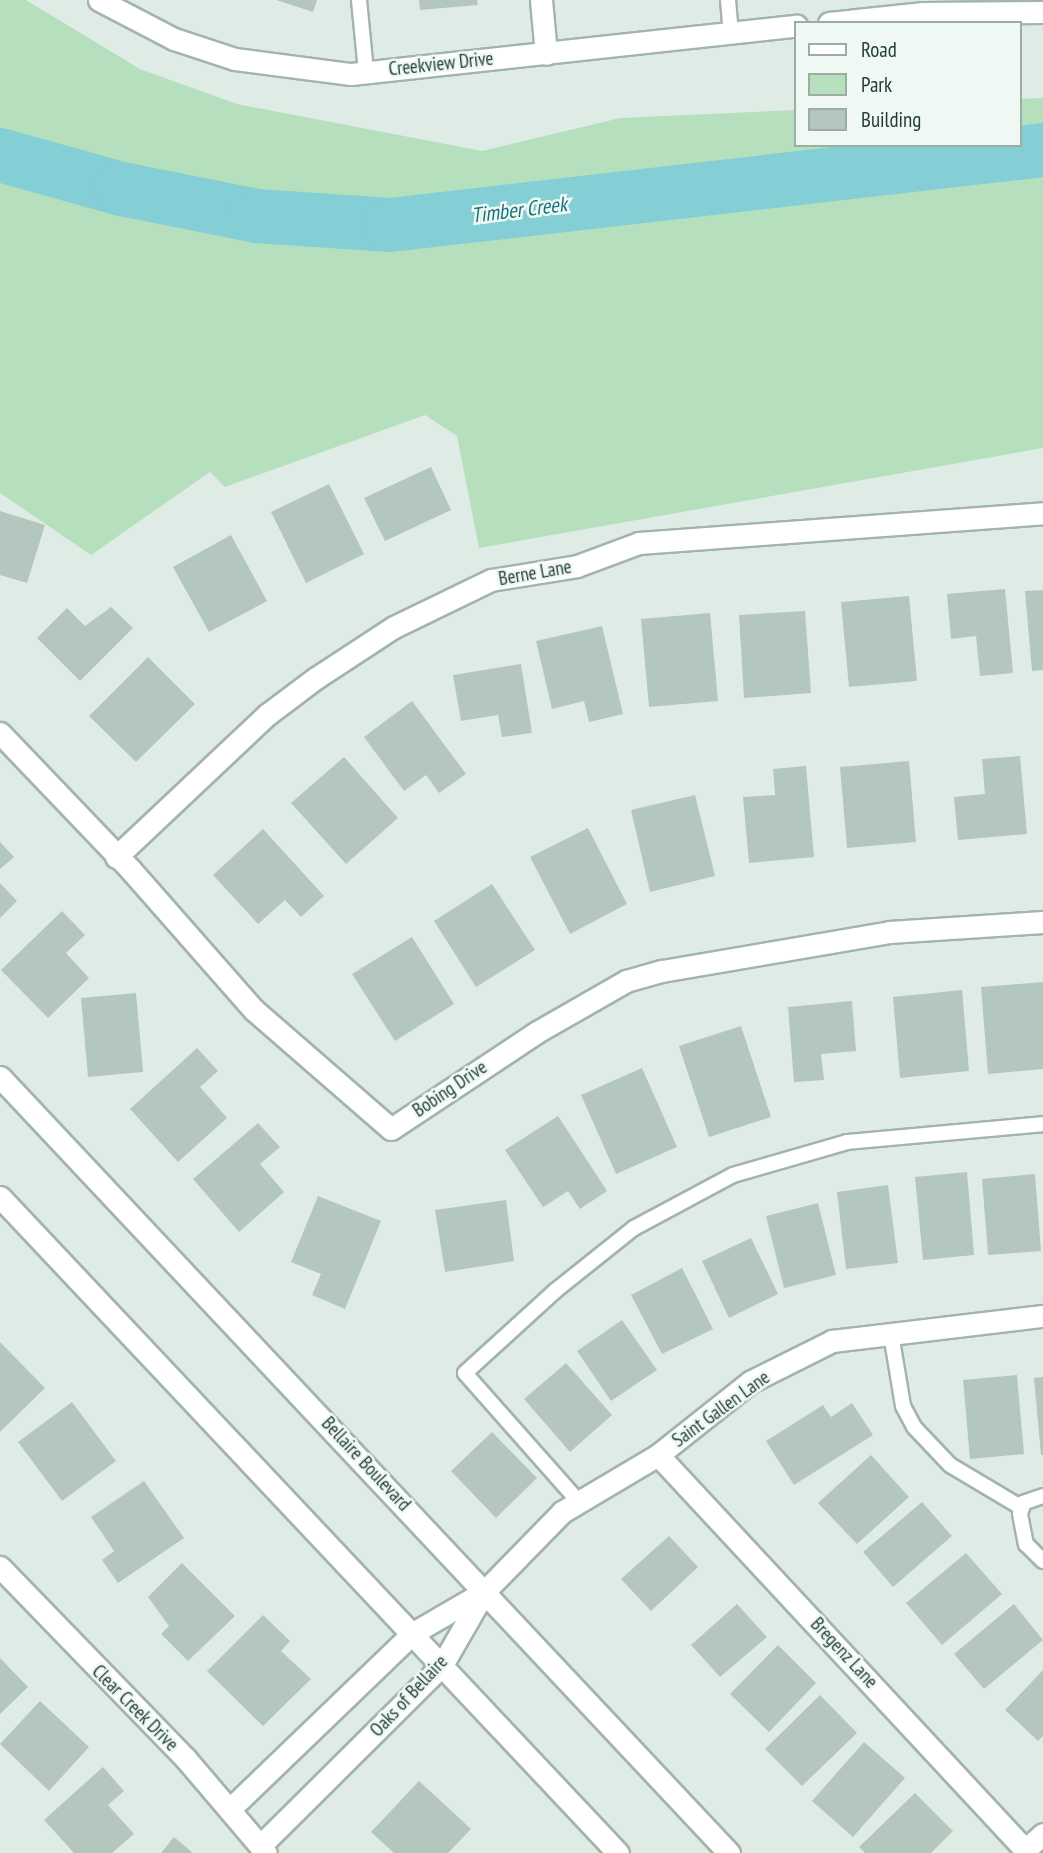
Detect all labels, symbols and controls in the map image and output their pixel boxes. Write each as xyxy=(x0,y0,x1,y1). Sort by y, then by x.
legend xyxy=(794,21,1022,147)
text: Road xyxy=(861,36,897,63)
street label: Creekview Drive xyxy=(387,47,495,81)
text: Park xyxy=(861,71,892,98)
text: Building xyxy=(861,106,921,133)
water label: Timber Creek xyxy=(470,192,568,228)
street label: Berne Lane xyxy=(497,555,573,591)
street label: Bobing Drive xyxy=(409,1056,491,1122)
street label: Saint Gallen Lane xyxy=(668,1366,774,1452)
street label: Bellaire Boulevard xyxy=(317,1412,415,1516)
street label: Bregenz Lane xyxy=(805,1613,883,1693)
street label: Oaks of Bellaire xyxy=(365,1650,453,1742)
street label: Clear Creek Drive xyxy=(87,1660,183,1756)

